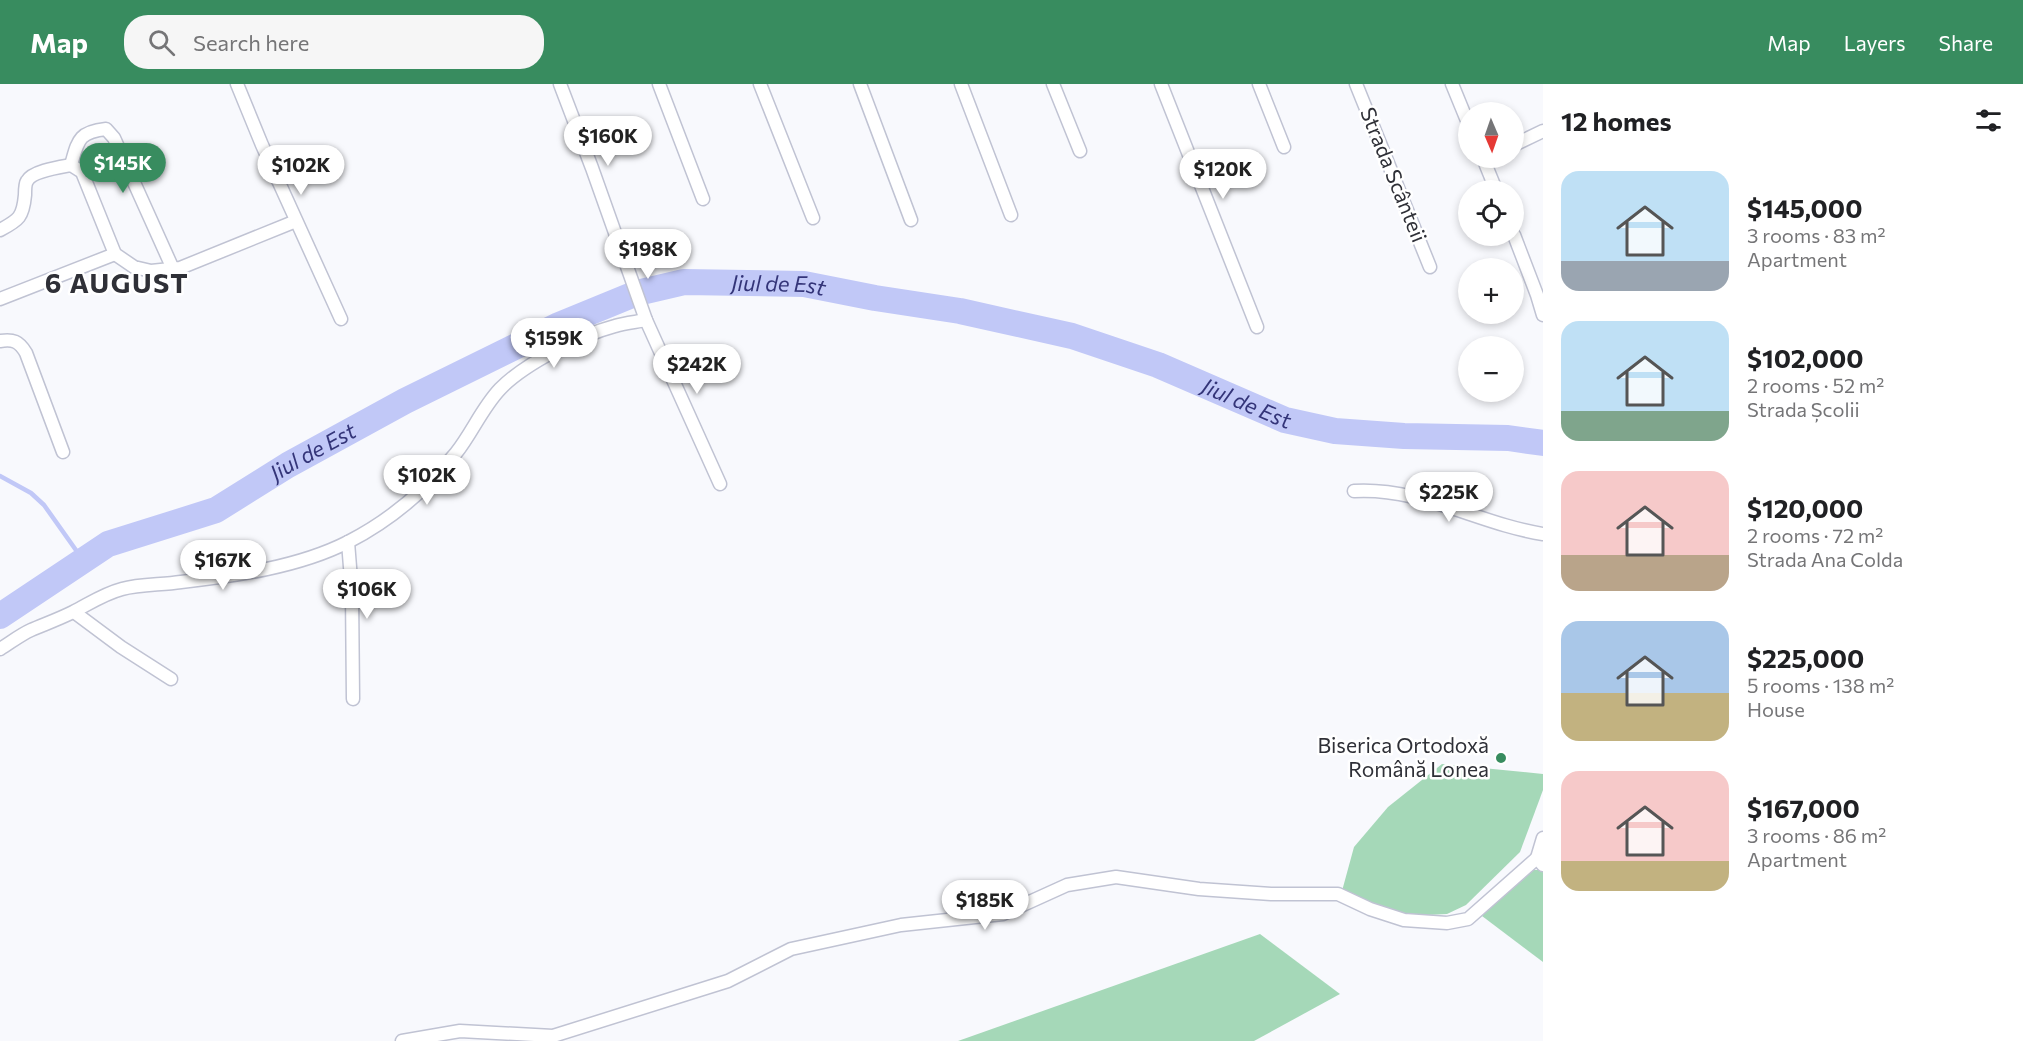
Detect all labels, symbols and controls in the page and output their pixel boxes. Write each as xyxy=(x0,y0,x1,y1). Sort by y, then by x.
search box xyxy=(124,15,544,69)
text: Map xyxy=(30,25,88,59)
icon: search xyxy=(145,26,178,59)
text: Search here xyxy=(193,29,309,56)
text: Map xyxy=(1767,30,1811,55)
text: Layers xyxy=(1844,30,1906,55)
text: Share xyxy=(1939,30,1993,55)
north arrow xyxy=(1458,102,1524,168)
map controls xyxy=(1458,102,1524,402)
street label: Strada Scânteii xyxy=(1356,103,1433,245)
icon: filters xyxy=(1972,104,2005,137)
text: 12 homes xyxy=(1561,105,1672,136)
pin: $160K xyxy=(566,116,650,167)
text: $160K xyxy=(578,123,638,147)
pin: $145K xyxy=(81,143,165,194)
pin: $102K xyxy=(259,145,343,196)
pin: $120K xyxy=(1181,149,1265,200)
text: $145K xyxy=(94,150,152,174)
text: $102K xyxy=(271,152,331,176)
text: $120K xyxy=(1193,156,1253,180)
button: locate xyxy=(1458,180,1524,246)
text: $145,000 xyxy=(1747,192,1862,223)
icon: home xyxy=(1609,195,1681,267)
text: 3 rooms · 83 m² xyxy=(1747,223,1886,247)
pin: $198K xyxy=(606,229,690,280)
text: $198K xyxy=(618,236,678,260)
text: Apartment xyxy=(1747,247,1847,271)
button: + xyxy=(1458,258,1524,324)
district label: 6 AUGUST xyxy=(45,266,189,299)
water label: Jiul de Est xyxy=(729,269,829,301)
pin: $159K xyxy=(512,318,596,369)
text: $159K xyxy=(525,325,583,349)
button: − xyxy=(1458,336,1524,402)
text: $102,000 xyxy=(1747,342,1864,373)
pin: $242K xyxy=(655,344,739,395)
icon: home xyxy=(1609,345,1681,417)
text: $242K xyxy=(667,351,727,375)
water label: Jiul de Est xyxy=(1196,371,1294,434)
text: 2 rooms · 52 m² xyxy=(1747,373,1884,397)
text: Strada Școlii xyxy=(1747,397,1860,421)
water label: Jiul de Est xyxy=(263,416,361,487)
pin: $102K xyxy=(385,455,469,506)
text: $102K xyxy=(397,462,457,486)
pin: $225K xyxy=(1407,472,1491,523)
text: $225K xyxy=(1419,479,1479,503)
text: $120,000 xyxy=(1747,492,1863,523)
icon: home xyxy=(1609,495,1681,567)
text: 2 rooms · 72 m² xyxy=(1747,523,1883,547)
pin: $167K xyxy=(181,540,265,591)
text: $167K xyxy=(194,547,252,571)
text: Strada Ana Colda xyxy=(1747,547,1903,571)
pin: $106K xyxy=(325,569,409,620)
text: $106K xyxy=(337,576,397,600)
text: $225,000 xyxy=(1747,642,1864,673)
icon: home xyxy=(1609,645,1681,717)
text: 5 rooms · 138 m² xyxy=(1747,673,1894,697)
text: House xyxy=(1747,697,1805,721)
place label: Biserica Ortodoxă Română Lonea xyxy=(1317,732,1489,781)
marker: Biserica Ortodoxă Română Lonea xyxy=(1494,751,1508,765)
text: $167,000 xyxy=(1747,792,1860,823)
icon: home xyxy=(1609,795,1681,867)
text: 3 rooms · 86 m² xyxy=(1747,823,1886,847)
text: Apartment xyxy=(1747,847,1847,871)
pin: $185K xyxy=(943,880,1027,931)
text: $185K xyxy=(956,887,1014,911)

